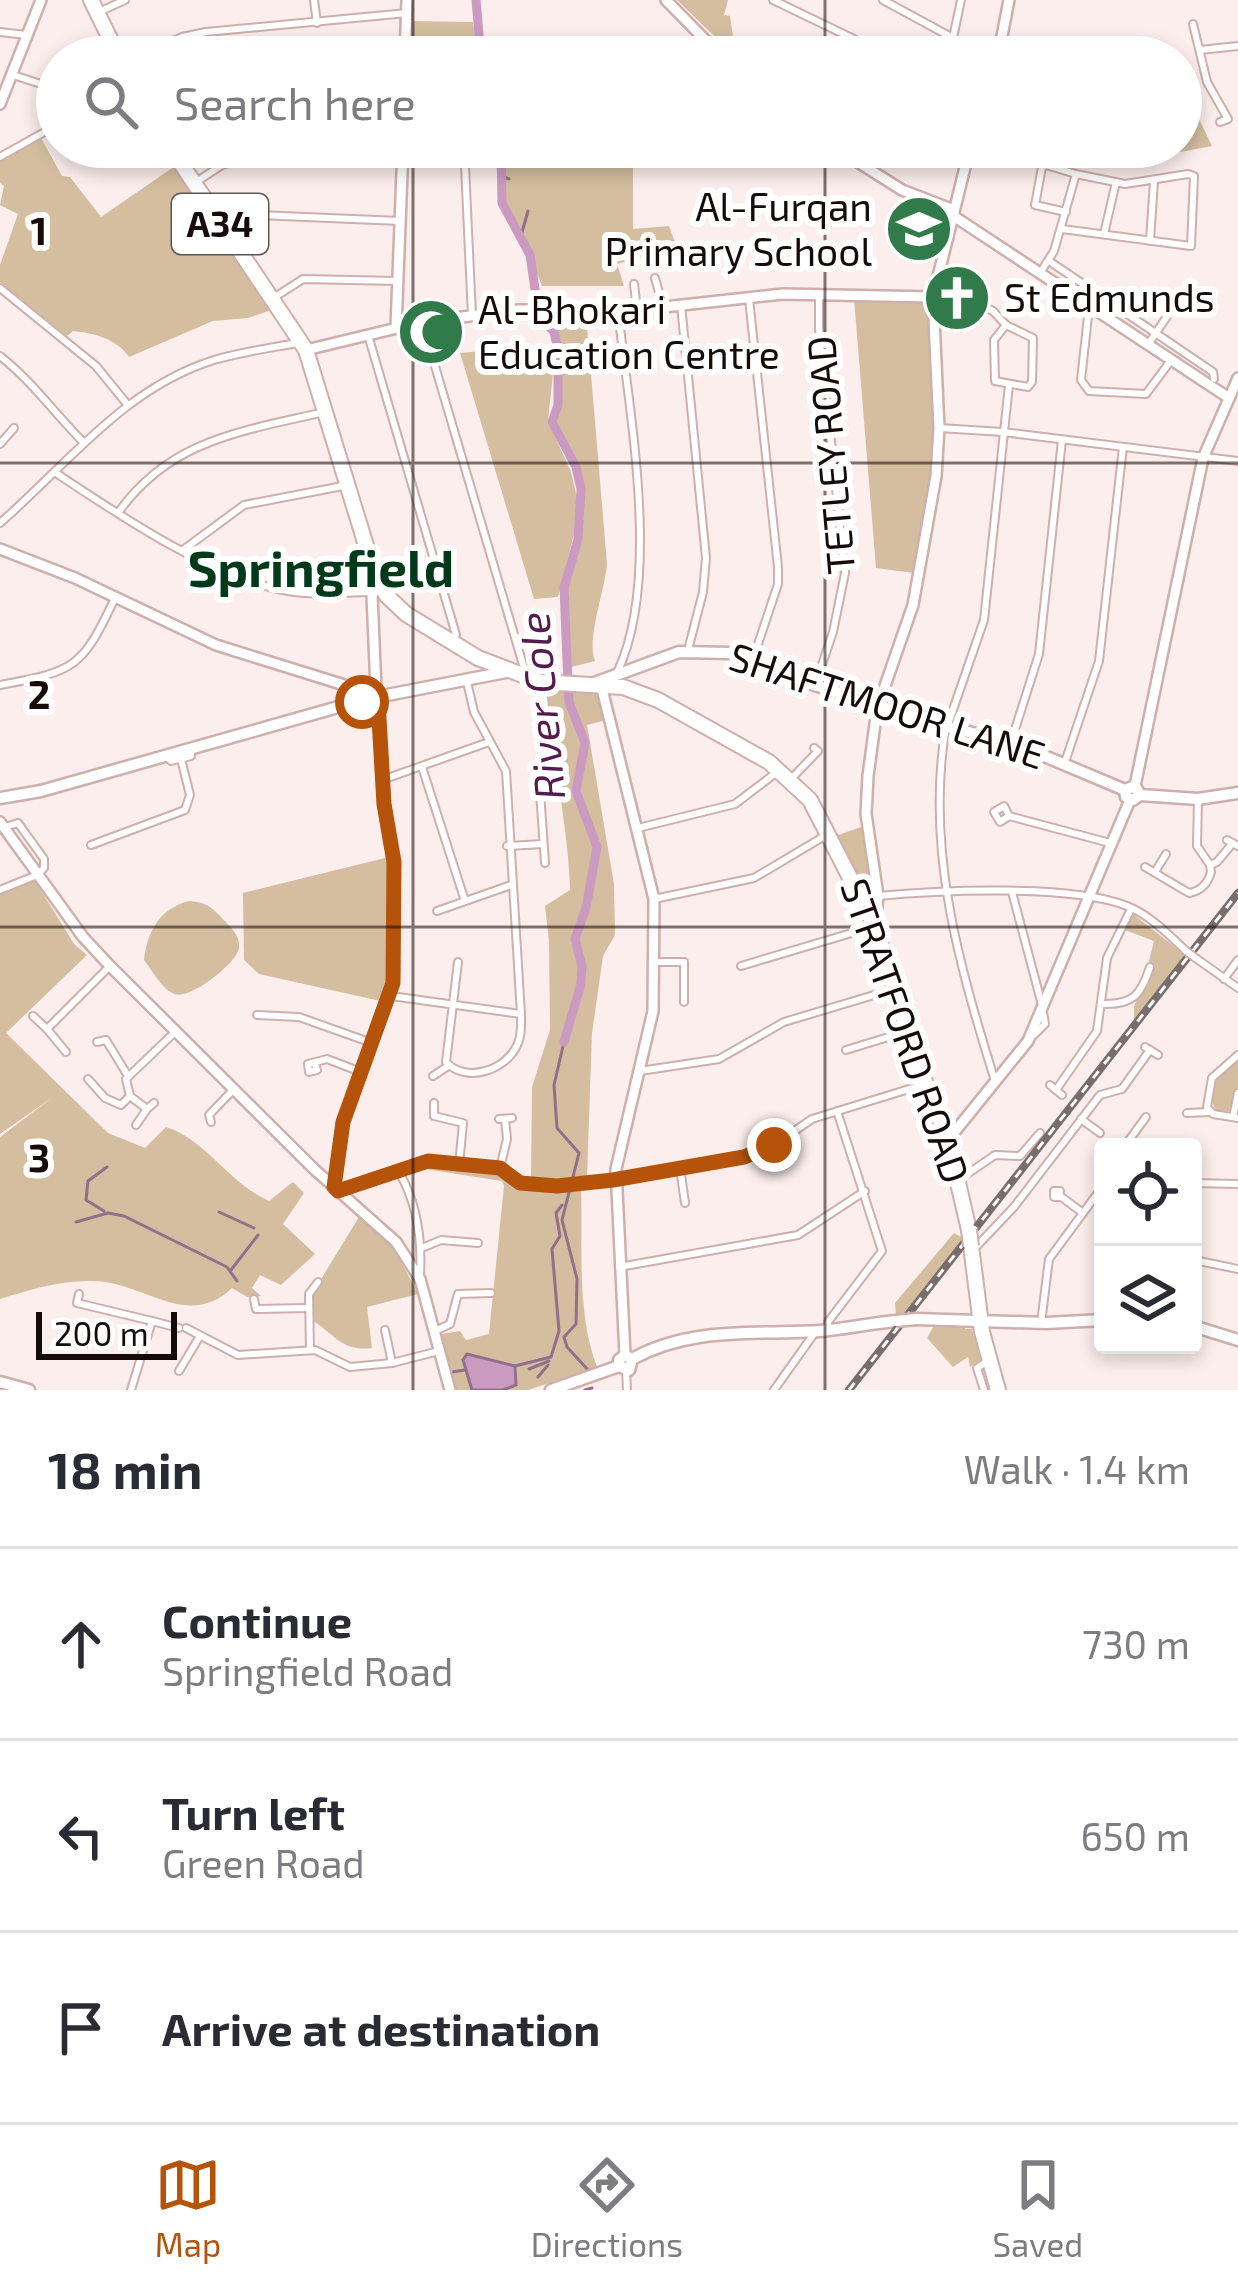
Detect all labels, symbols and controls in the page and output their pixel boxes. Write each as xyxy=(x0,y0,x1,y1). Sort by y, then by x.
search box xyxy=(36,36,1202,168)
icon: search xyxy=(78,69,144,135)
text: Search here xyxy=(174,75,416,129)
place label: Al-Furqan Primary School xyxy=(604,182,872,274)
road number: A34 xyxy=(172,194,268,254)
school or university icon: Al-Furqan Primary School xyxy=(884,194,954,264)
text: 1 xyxy=(31,206,47,253)
church icon: St Edmunds xyxy=(922,263,992,333)
place label: St Edmunds xyxy=(1004,273,1215,320)
place label: Al-Bhokari Education Centre xyxy=(478,285,780,377)
mosque icon: Al-Bhokari Education Centre xyxy=(396,297,466,367)
street label: TETLEY ROAD xyxy=(796,334,863,576)
district label: Springfield xyxy=(188,536,454,597)
water label: River Cole xyxy=(507,610,573,802)
street label: SHAFTMOOR LANE xyxy=(724,631,1051,778)
text: 2 xyxy=(28,670,50,717)
route start xyxy=(335,675,389,729)
street label: STRATFORD ROAD xyxy=(832,872,981,1189)
route end xyxy=(747,1118,801,1172)
text: 3 xyxy=(28,1133,50,1180)
map controls xyxy=(1094,1138,1202,1354)
button: locate xyxy=(1094,1138,1202,1246)
button: layers xyxy=(1094,1246,1202,1354)
scale bar xyxy=(36,1306,177,1359)
text: 200 m xyxy=(54,1313,149,1353)
text: 18 min xyxy=(48,1438,202,1499)
text: Walk · 1.4 km xyxy=(964,1445,1190,1492)
text: Continue xyxy=(162,1593,352,1647)
icon: ahead xyxy=(48,1611,114,1677)
text: 730 m xyxy=(1082,1620,1190,1667)
text: Springfield Road xyxy=(162,1647,453,1694)
text: Turn left xyxy=(162,1785,345,1839)
icon: left xyxy=(48,1803,114,1869)
text: 650 m xyxy=(1080,1812,1190,1859)
text: Green Road xyxy=(162,1839,365,1886)
icon: arrive xyxy=(48,1995,114,2061)
text: Arrive at destination xyxy=(162,2001,600,2055)
tab: Map xyxy=(155,2152,221,2264)
tab: Directions xyxy=(531,2152,683,2264)
tab: Saved xyxy=(993,2152,1083,2264)

